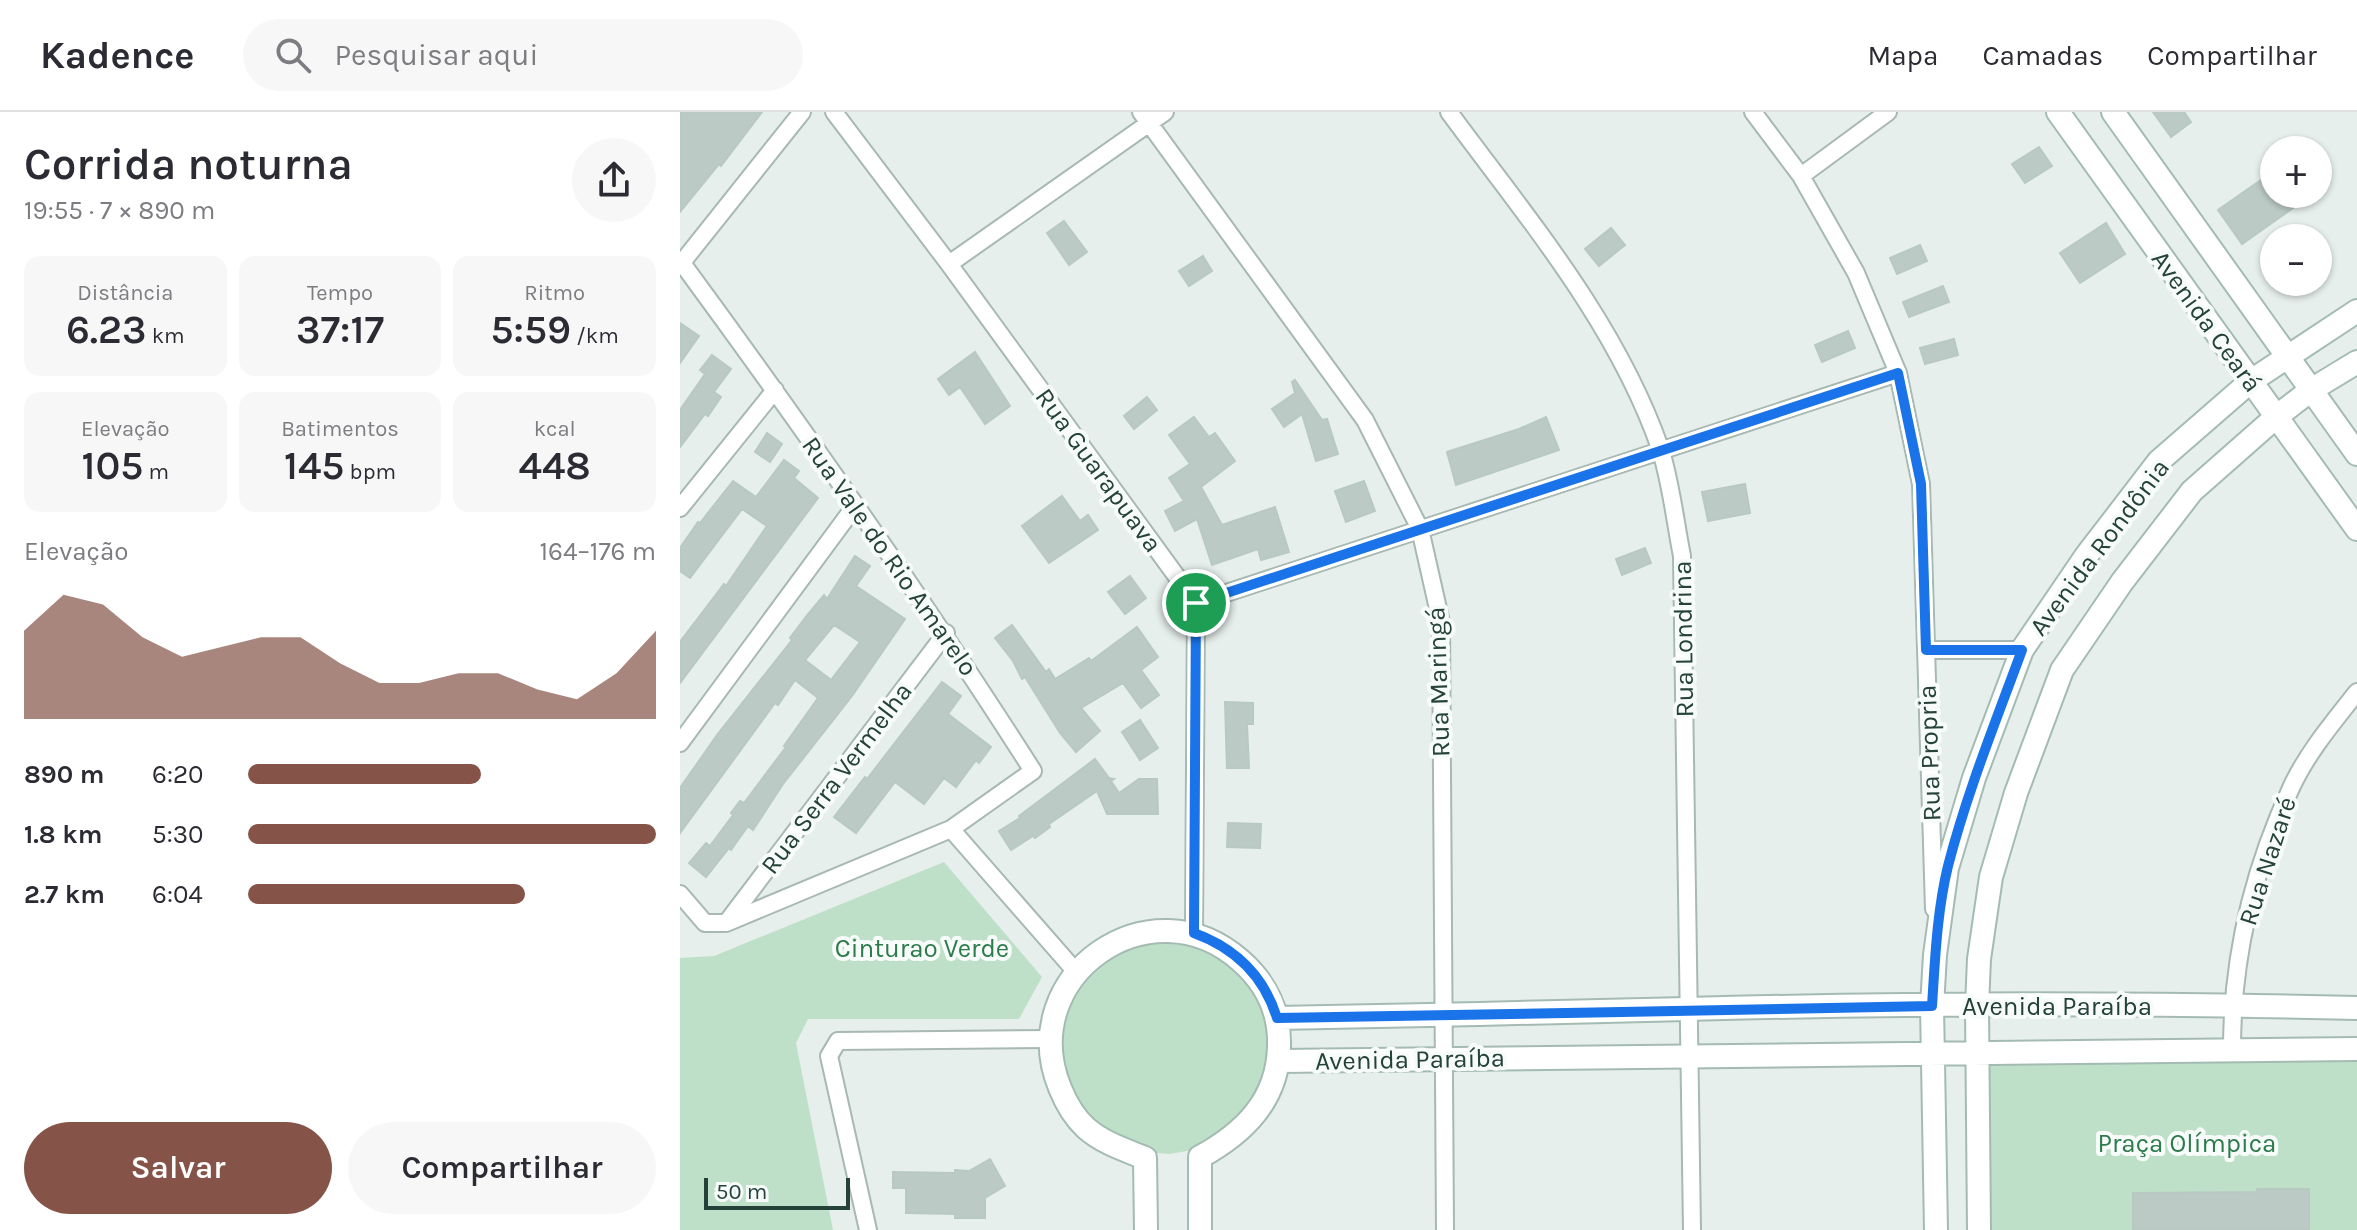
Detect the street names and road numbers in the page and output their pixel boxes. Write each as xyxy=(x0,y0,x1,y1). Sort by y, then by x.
street label: Avenida Ceará xyxy=(2145,244,2268,398)
street label: Rua Guarapuava xyxy=(1029,382,1169,558)
street label: Rua Vale do Rio Amarelo xyxy=(795,431,984,682)
street label: Avenida Rondônia xyxy=(2023,453,2176,642)
street label: Rua Londrina xyxy=(1667,560,1700,718)
street label: Rua Maringá xyxy=(1420,606,1457,758)
street label: Rua Serra Vermelha xyxy=(754,676,919,880)
street label: Rua Propria xyxy=(1912,684,1947,822)
street label: Rua Nazaré xyxy=(2232,793,2303,930)
street label: Avenida Paraíba xyxy=(1962,991,2152,1022)
street label: Avenida Paraíba xyxy=(1315,1042,1505,1077)

